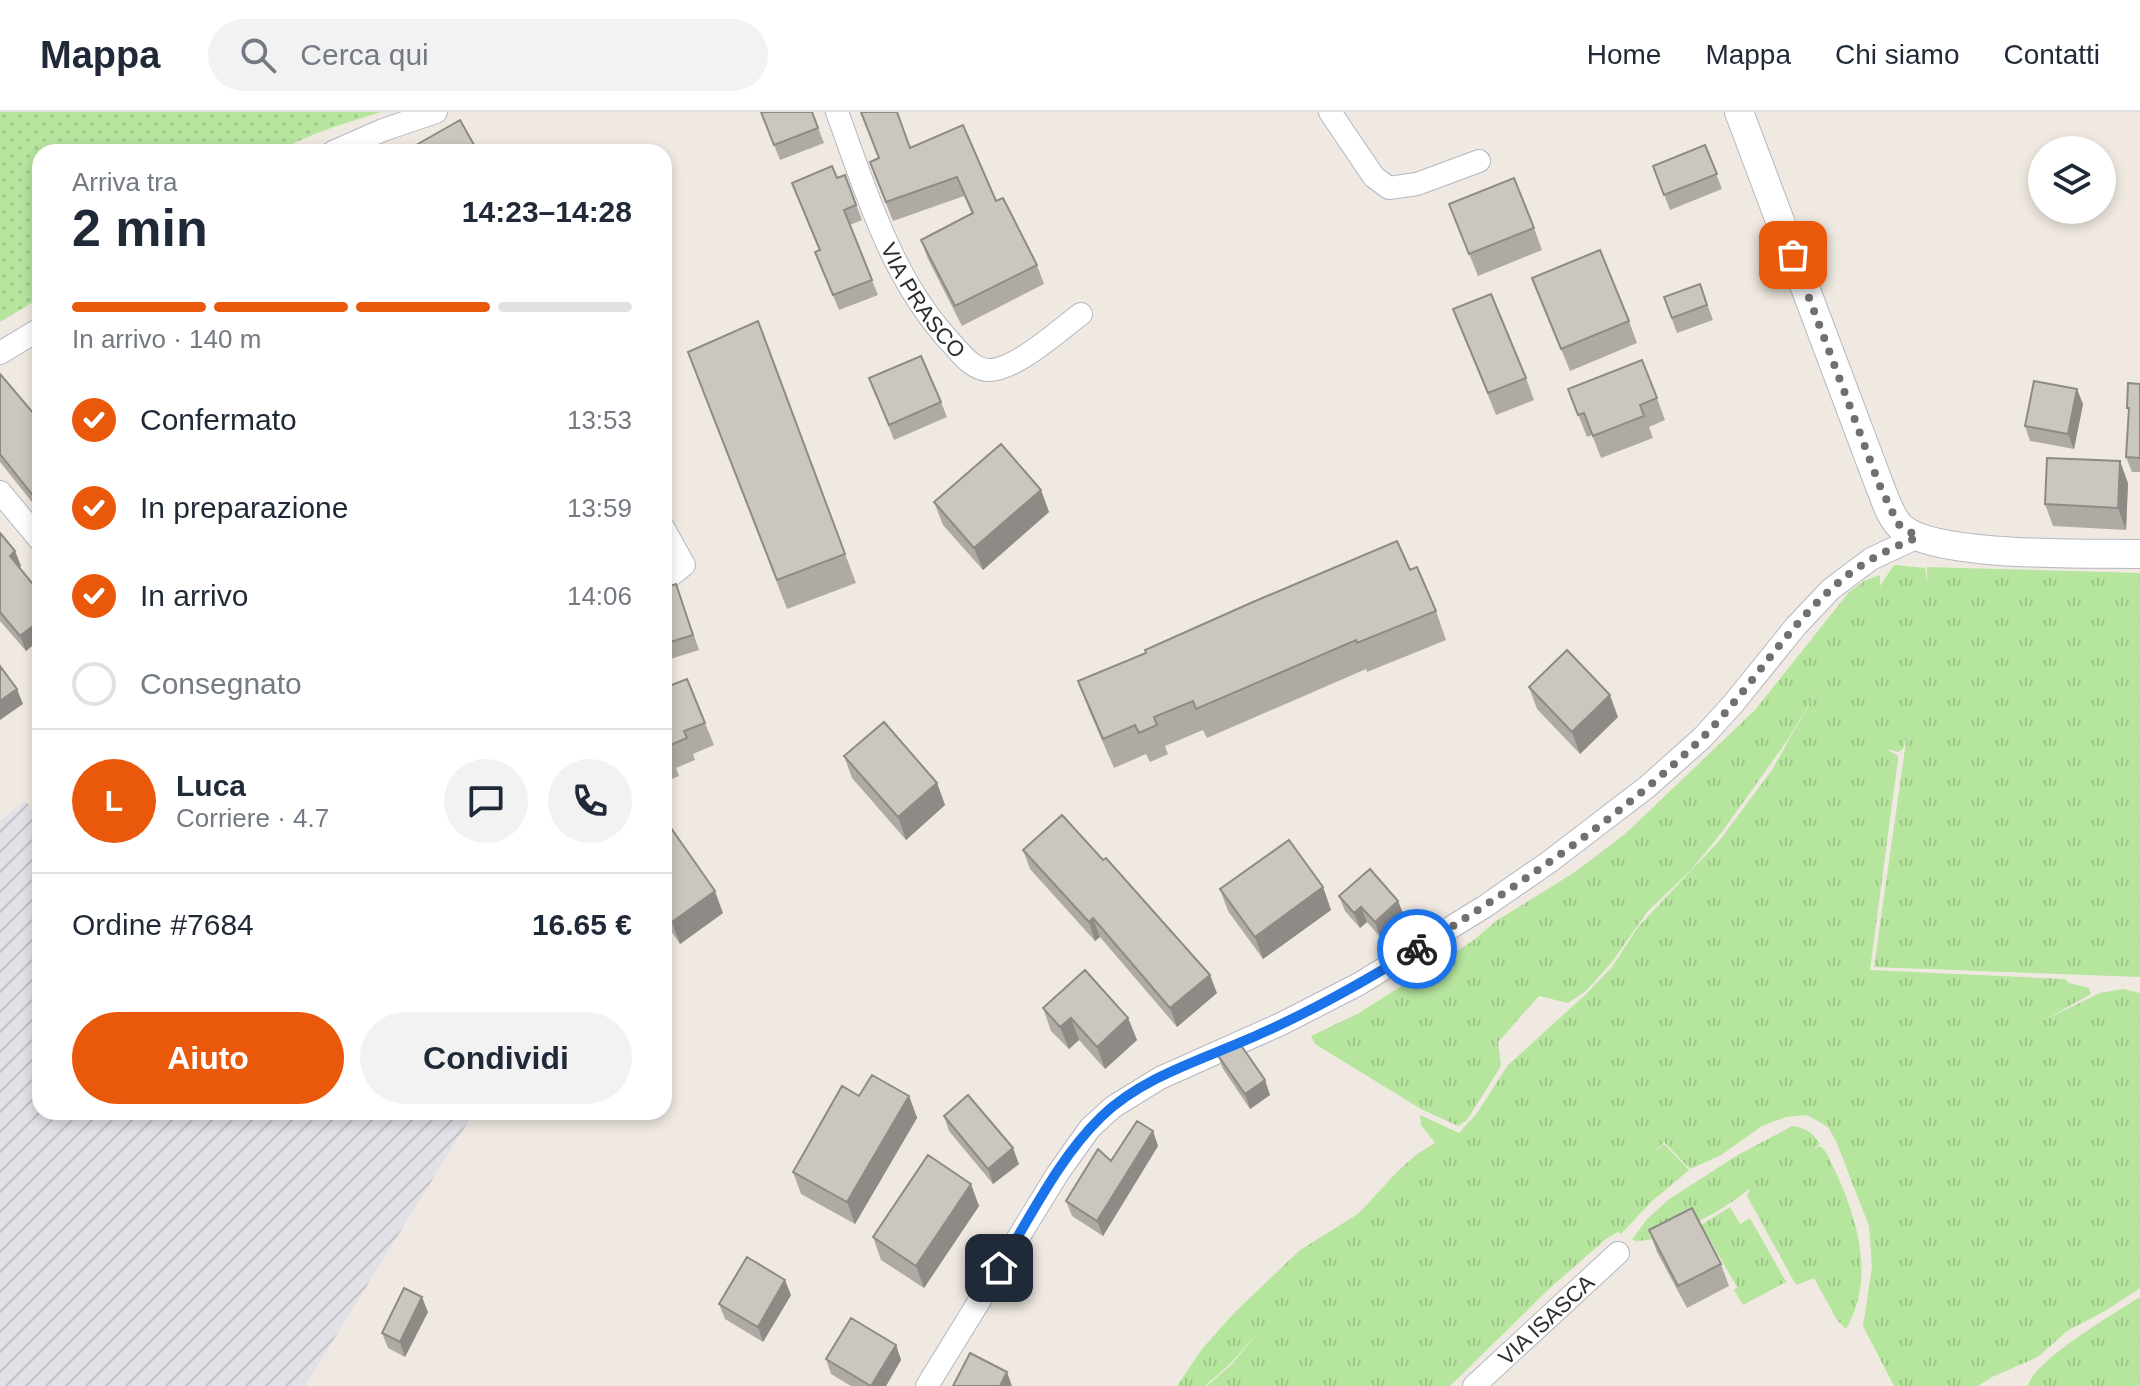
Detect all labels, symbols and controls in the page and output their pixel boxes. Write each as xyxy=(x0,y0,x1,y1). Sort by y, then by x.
search box xyxy=(208,19,768,91)
icon: search xyxy=(236,33,280,77)
text: Mappa xyxy=(40,34,160,76)
text: Cerca qui xyxy=(300,38,429,71)
text: Home xyxy=(1587,39,1661,70)
text: Mappa xyxy=(1705,39,1791,70)
text: Chi siamo xyxy=(1835,39,1960,70)
text: Contatti xyxy=(2004,39,2100,70)
map controls xyxy=(2028,136,2116,224)
button: layers xyxy=(2028,136,2116,224)
text: Arriva tra xyxy=(72,167,177,197)
text: 14:23–14:28 xyxy=(462,195,632,228)
text: 2 min xyxy=(72,199,208,257)
pin xyxy=(1759,221,1827,289)
icon: bag xyxy=(1771,233,1815,277)
street label: VIA PRASCO xyxy=(876,239,971,362)
text: In arrivo · 140 m xyxy=(72,324,261,354)
icon: check xyxy=(72,398,116,442)
text: Confermato xyxy=(140,403,297,436)
text: 13:53 xyxy=(567,405,632,435)
icon: check xyxy=(72,486,116,530)
text: In preparazione xyxy=(140,491,348,524)
text: 13:59 xyxy=(567,493,632,523)
icon: check xyxy=(72,574,116,618)
text: In arrivo xyxy=(140,579,248,612)
text: 14:06 xyxy=(567,581,632,611)
text: Consegnato xyxy=(140,667,302,700)
button: chat xyxy=(444,759,528,843)
button: phone xyxy=(548,759,632,843)
text: Luca xyxy=(176,769,246,802)
text: L xyxy=(105,784,123,817)
text: Corriere · 4.7 xyxy=(176,803,329,833)
text: Ordine #7684 xyxy=(72,908,254,941)
text: 16.65 € xyxy=(532,908,632,941)
courier xyxy=(1377,909,1457,989)
icon: bike xyxy=(1395,927,1439,971)
button: Aiuto xyxy=(72,1012,344,1104)
button: Condividi xyxy=(360,1012,632,1104)
pin xyxy=(965,1234,1033,1302)
icon: home xyxy=(977,1246,1021,1290)
street label: VIA ISASCA xyxy=(1493,1269,1599,1370)

